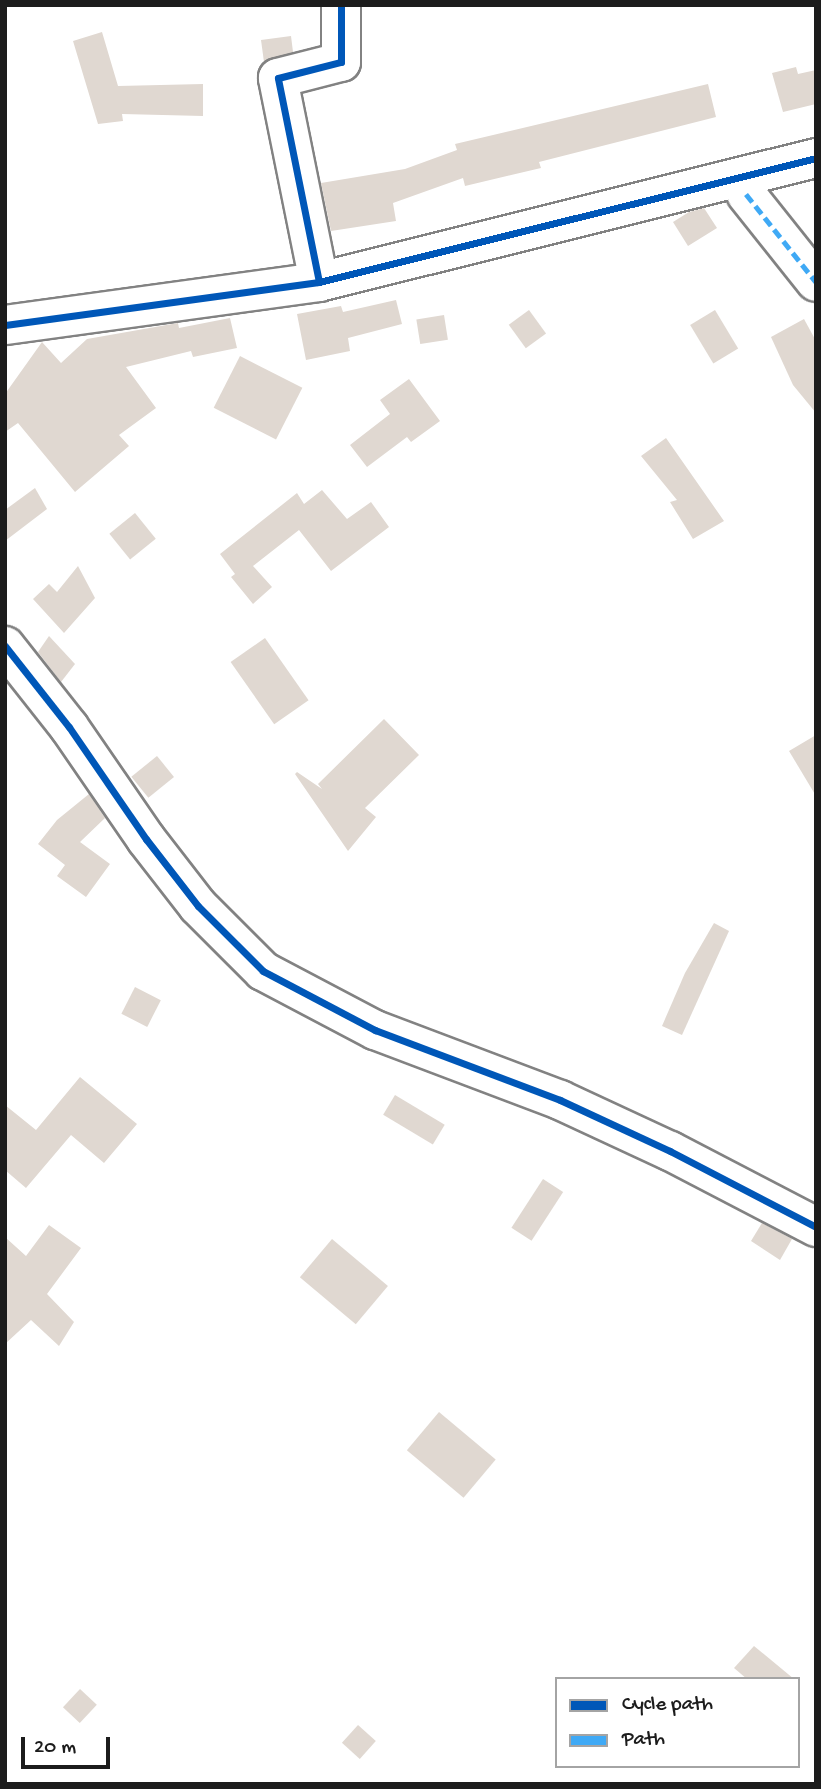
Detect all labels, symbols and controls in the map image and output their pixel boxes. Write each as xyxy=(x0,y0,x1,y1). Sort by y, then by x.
legend xyxy=(555,1677,800,1768)
text: Cycle path xyxy=(622,1693,713,1718)
scale bar xyxy=(24,1722,114,1766)
text: Path xyxy=(622,1728,665,1753)
text: 20 m xyxy=(34,1736,76,1761)

